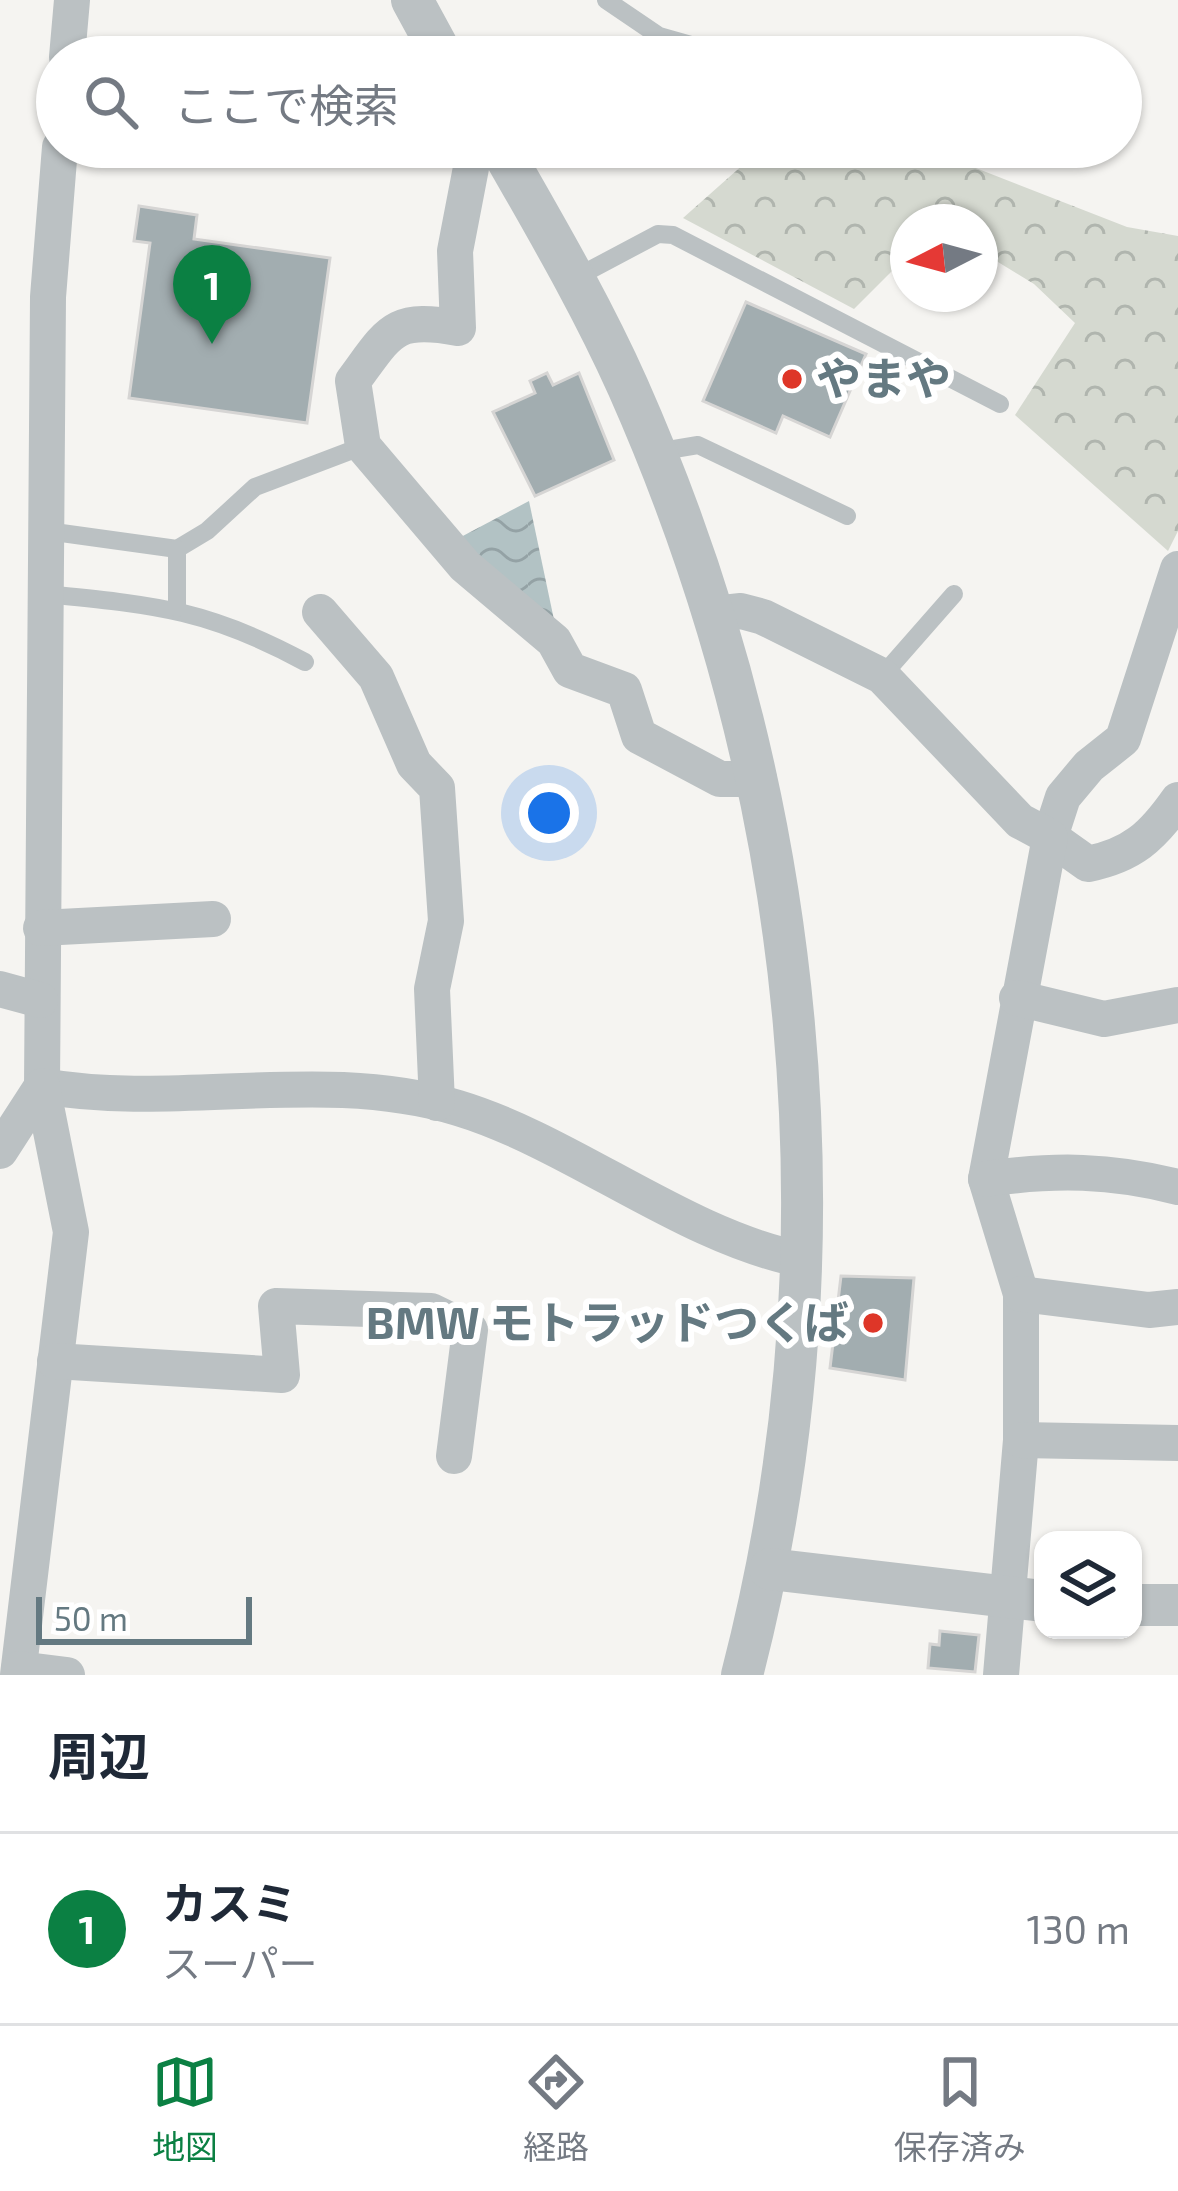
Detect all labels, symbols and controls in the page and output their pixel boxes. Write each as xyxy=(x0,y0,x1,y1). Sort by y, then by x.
search box xyxy=(36,36,1142,168)
icon: search xyxy=(78,69,144,135)
text: ここで検索 xyxy=(174,77,399,131)
north arrow xyxy=(890,204,998,312)
pin: 1 xyxy=(173,245,251,344)
place label: やまや xyxy=(816,350,951,404)
marker: やまや xyxy=(779,366,805,392)
your location xyxy=(519,783,579,843)
place label: BMW モトラッドつくば xyxy=(366,1294,849,1348)
marker: BMW モトラッドつくば xyxy=(860,1310,886,1336)
map controls xyxy=(1034,1531,1142,1639)
button: layers xyxy=(1034,1531,1142,1639)
scale bar xyxy=(36,1591,252,1644)
text: 50 m xyxy=(54,1598,128,1638)
text: 周辺 xyxy=(48,1724,150,1785)
text: カスミ xyxy=(162,1875,297,1929)
text: 1 xyxy=(79,1905,95,1952)
text: 130 m xyxy=(1026,1905,1130,1952)
text: スーパー xyxy=(162,1939,318,1986)
tab: 地図 xyxy=(152,2049,218,2169)
tab: 経路 xyxy=(523,2049,589,2169)
tab: 保存済み xyxy=(894,2049,1026,2169)

